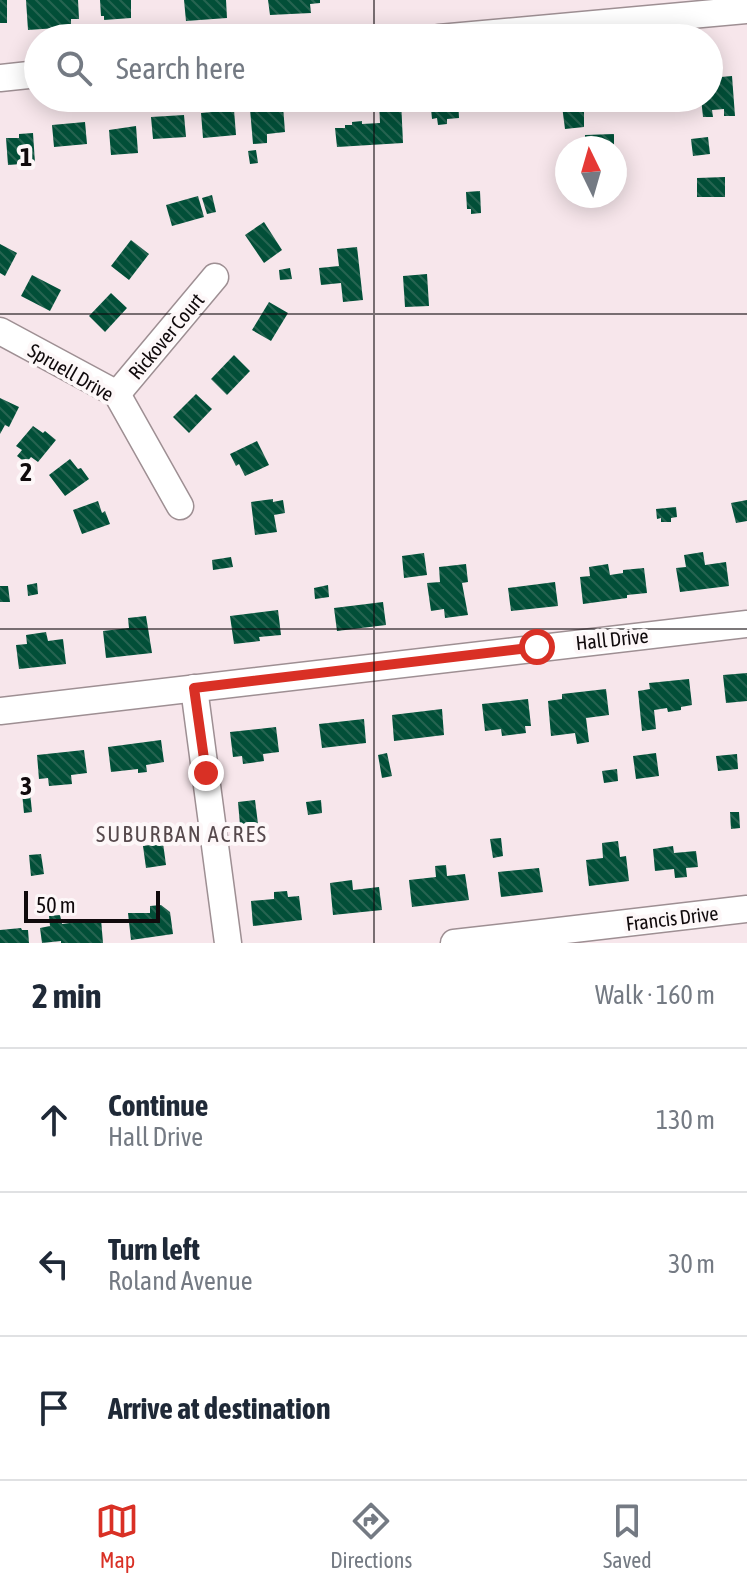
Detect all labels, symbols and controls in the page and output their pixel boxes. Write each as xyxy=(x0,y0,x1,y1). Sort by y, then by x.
search box xyxy=(24,24,723,112)
icon: search xyxy=(52,46,96,90)
text: Search here xyxy=(116,51,245,85)
north arrow xyxy=(555,136,627,208)
text: 1 xyxy=(20,142,32,172)
street label: Rickover Court xyxy=(123,288,209,384)
street label: Spruell Drive xyxy=(24,338,118,406)
text: 2 xyxy=(20,457,32,487)
street label: Hall Drive xyxy=(574,624,650,654)
route start xyxy=(519,629,555,665)
route end xyxy=(188,755,224,791)
text: 3 xyxy=(20,771,32,801)
district label: SUBURBAN ACRES xyxy=(96,821,268,847)
scale bar xyxy=(24,887,160,923)
text: 50 m xyxy=(36,892,76,918)
street label: Francis Drive xyxy=(625,901,719,935)
text: 2 min xyxy=(32,976,101,1015)
text: Walk · 160 m xyxy=(595,980,715,1010)
text: Continue xyxy=(108,1088,208,1122)
icon: ahead xyxy=(32,1098,76,1142)
text: 130 m xyxy=(656,1105,715,1135)
text: Hall Drive xyxy=(108,1122,203,1152)
text: Turn left xyxy=(108,1232,200,1266)
icon: left xyxy=(32,1242,76,1286)
text: 30 m xyxy=(668,1249,715,1279)
text: Roland Avenue xyxy=(108,1266,253,1296)
icon: arrive xyxy=(32,1386,76,1430)
text: Arrive at destination xyxy=(108,1391,330,1425)
tab: Map xyxy=(95,1499,139,1573)
tab: Directions xyxy=(330,1499,412,1573)
tab: Saved xyxy=(603,1499,652,1573)

